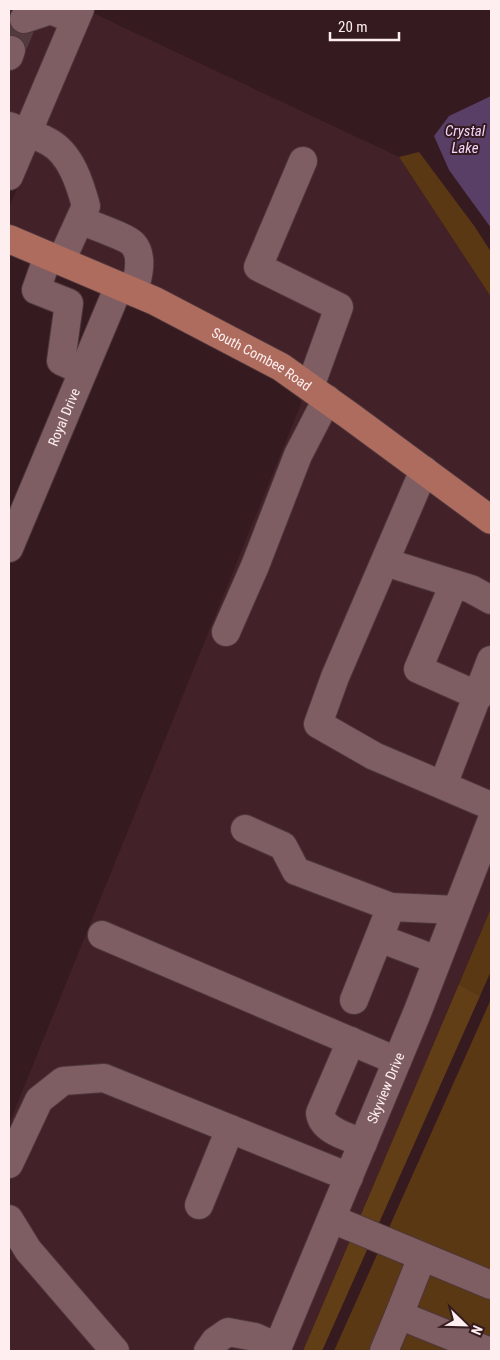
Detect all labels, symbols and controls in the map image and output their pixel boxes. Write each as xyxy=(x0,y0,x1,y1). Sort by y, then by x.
scale bar xyxy=(330,10,399,42)
text: 20 m xyxy=(338,18,368,36)
water label: Crystal Lake xyxy=(445,122,486,157)
street label: South Combee Road xyxy=(209,324,314,394)
street label: Royal Drive xyxy=(45,385,83,448)
street label: Skyview Drive xyxy=(364,1050,408,1126)
north arrow xyxy=(440,1300,490,1350)
text: N xyxy=(468,1323,486,1337)

